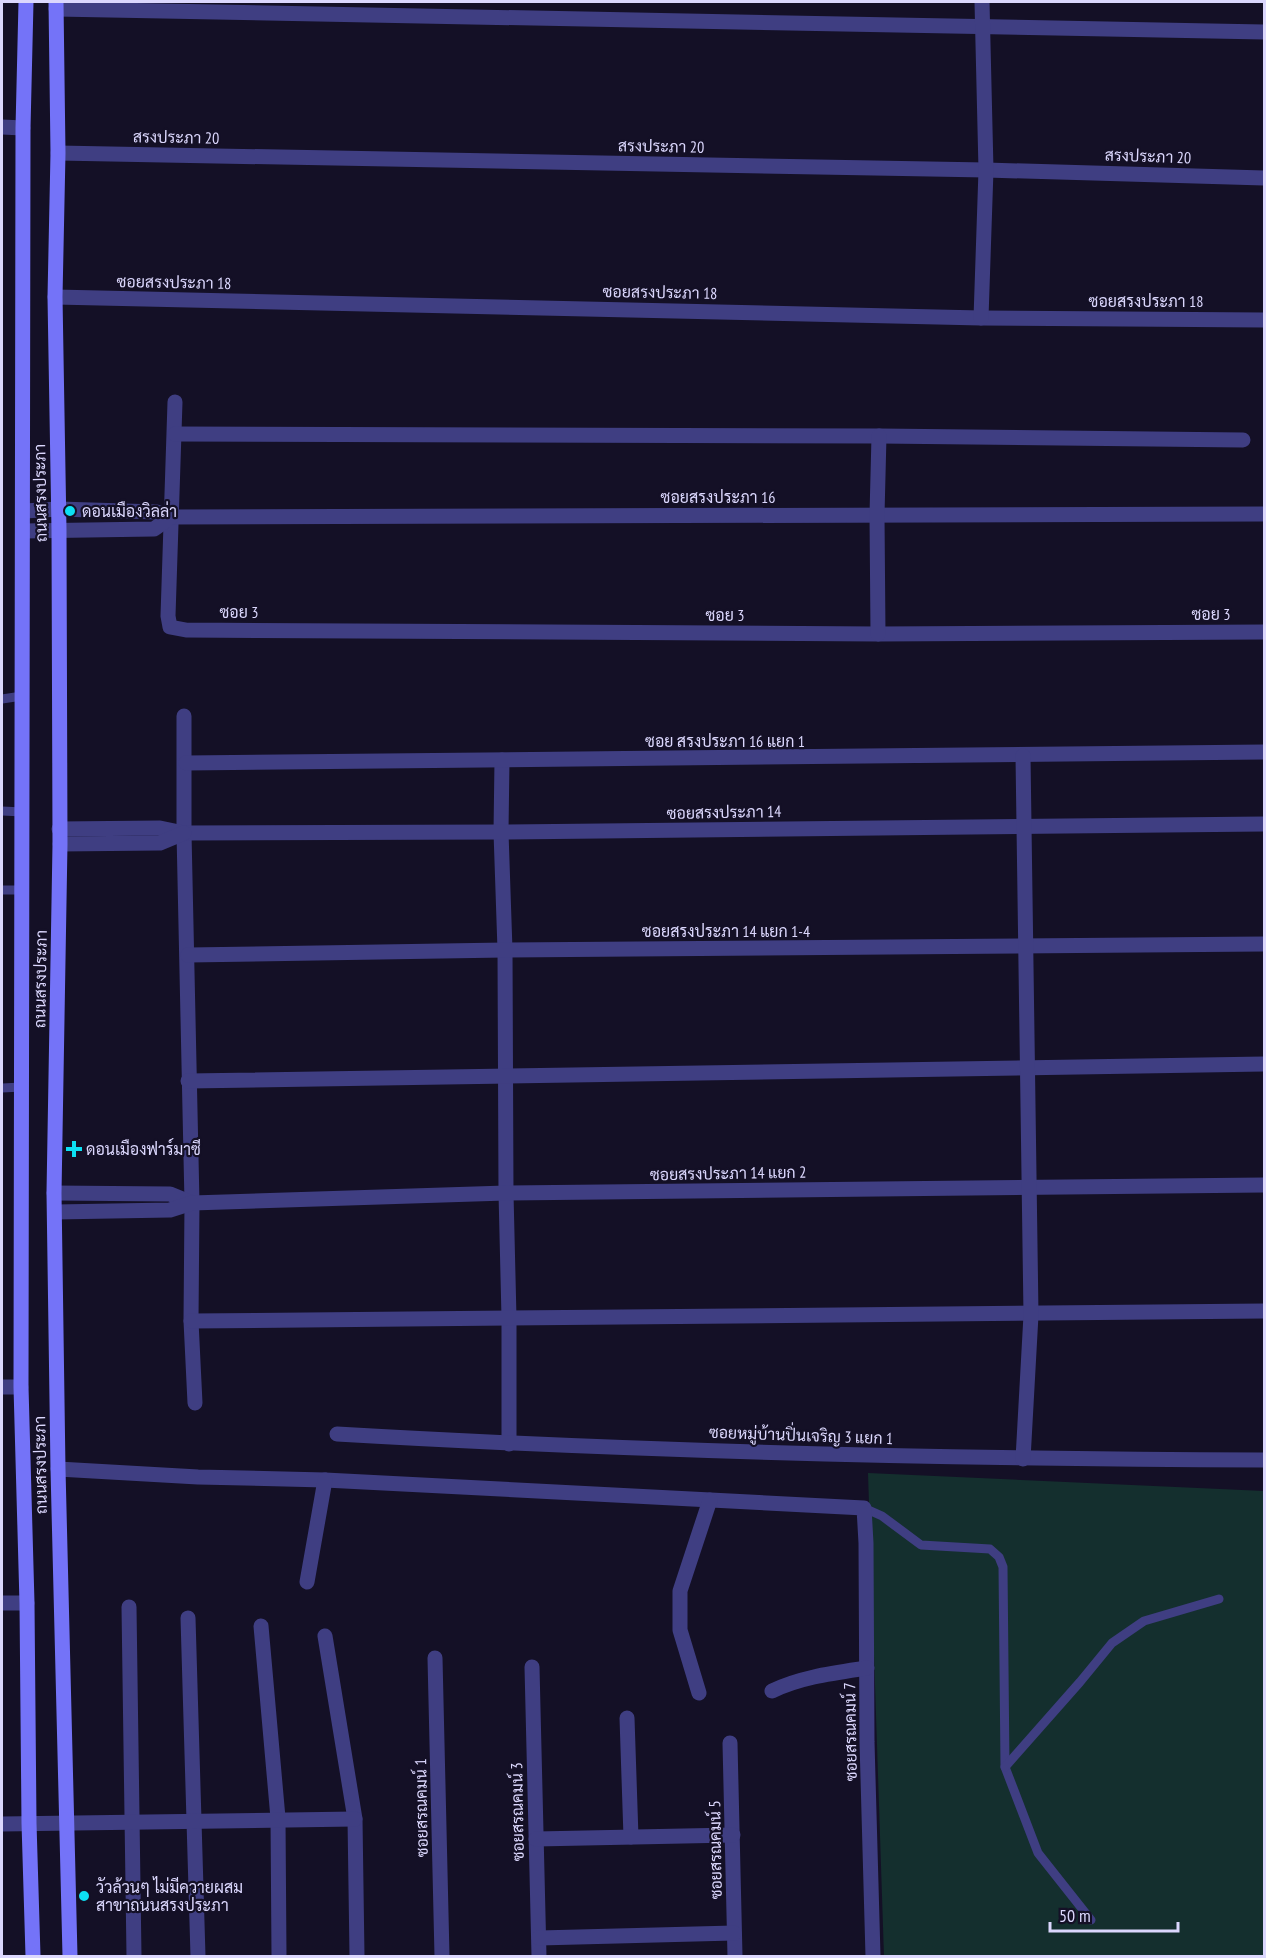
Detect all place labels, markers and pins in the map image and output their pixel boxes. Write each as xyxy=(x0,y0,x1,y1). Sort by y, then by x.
place label: ดอนเมืองวิลล่า xyxy=(82,501,177,521)
marker: ดอนเมืองวิลล่า xyxy=(63,504,77,518)
place label: ดอนเมืองฟาร์มาซี xyxy=(86,1137,201,1159)
marker: ดอนเมืองฟาร์มาซี xyxy=(67,1142,81,1156)
place label: วัวล้วนๆ ไม่มีควายผสม สาขาถนนสรงประภา xyxy=(96,1876,243,1915)
marker: วัวล้วนๆ ไม่มีควายผสม สาขาถนนสรงประภา xyxy=(77,1889,91,1903)

